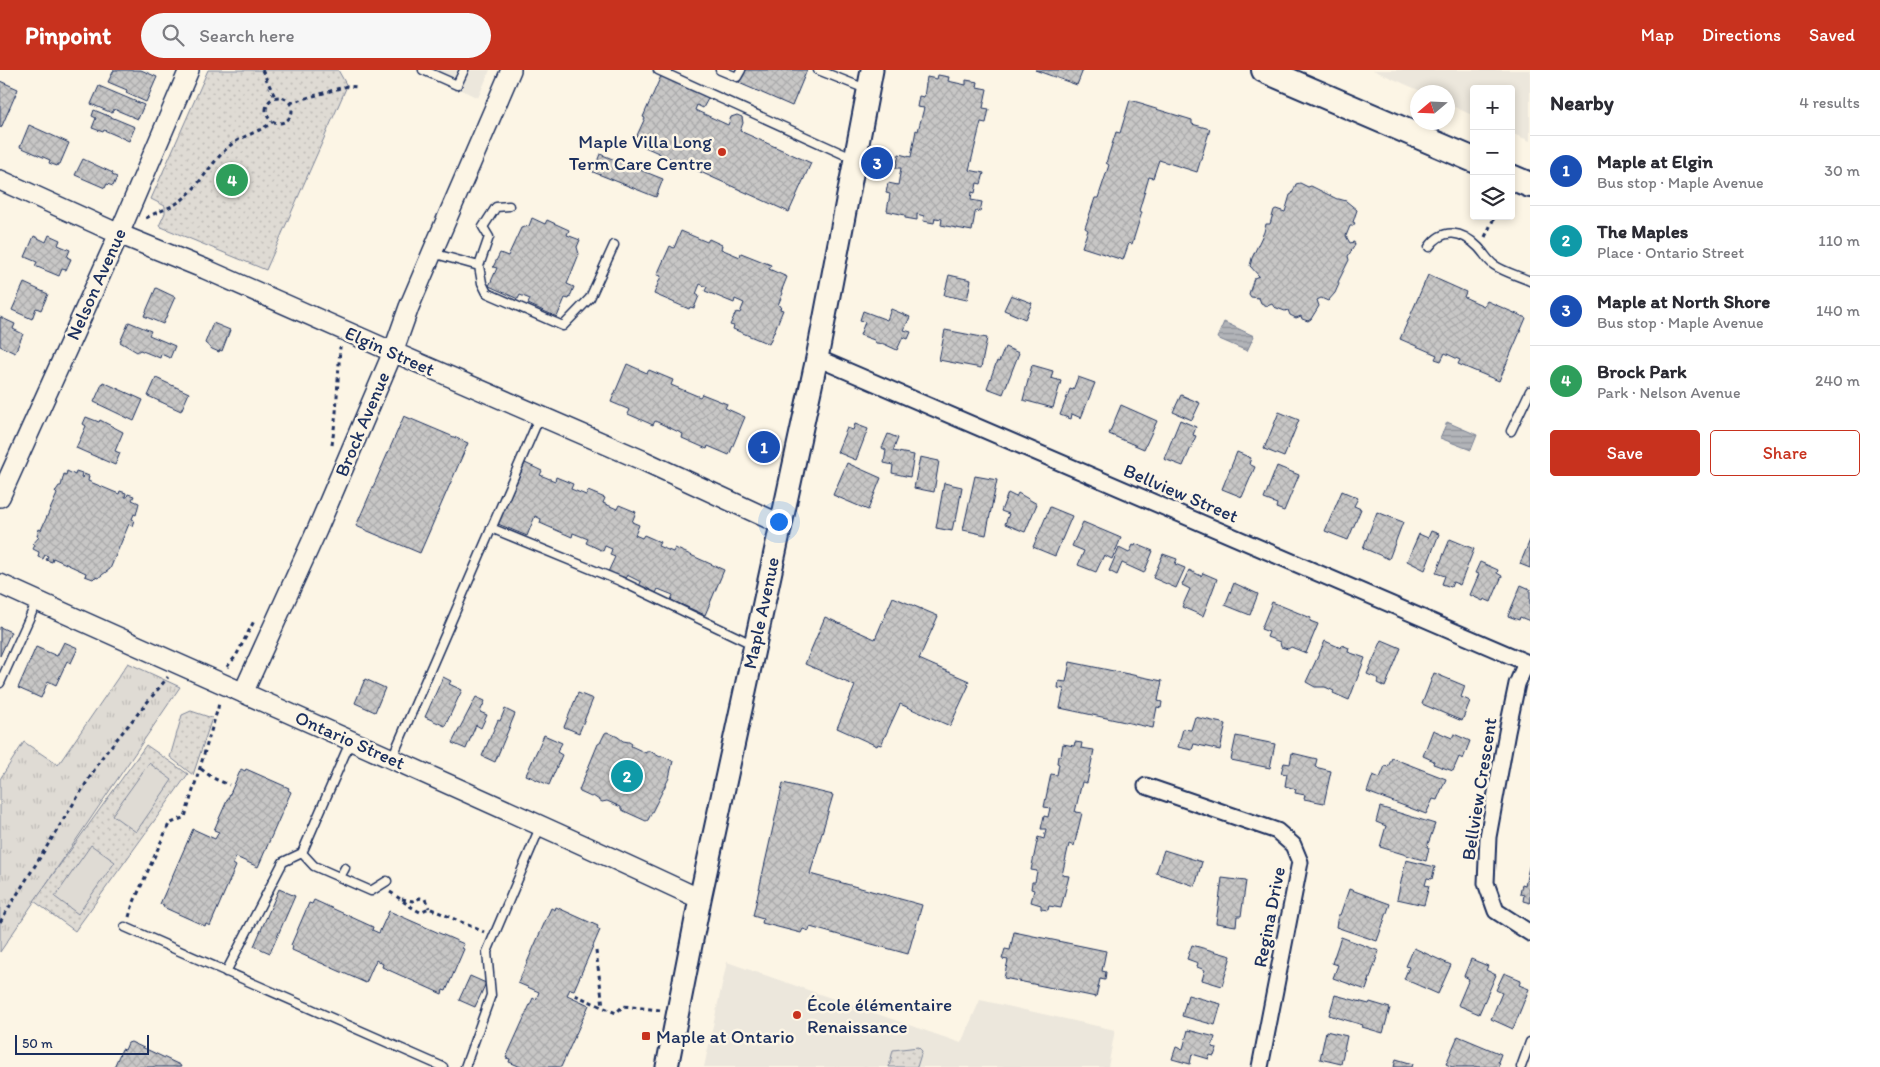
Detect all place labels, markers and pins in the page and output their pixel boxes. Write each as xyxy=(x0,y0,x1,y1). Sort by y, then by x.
place label: Maple Villa Long Term Care Centre xyxy=(569,130,712,175)
pin: 3 xyxy=(861,144,893,182)
marker: Maple Villa Long Term Care Centre xyxy=(716,146,728,158)
pin: 4 xyxy=(216,161,248,199)
pin: 1 xyxy=(748,428,780,466)
pin: 2 xyxy=(611,757,643,795)
place label: École élémentaire Renaissance xyxy=(807,993,952,1038)
marker: École élémentaire Renaissance xyxy=(791,1009,803,1021)
place label: Maple at Ontario xyxy=(656,1025,794,1048)
marker: Maple at Ontario xyxy=(640,1030,652,1042)

